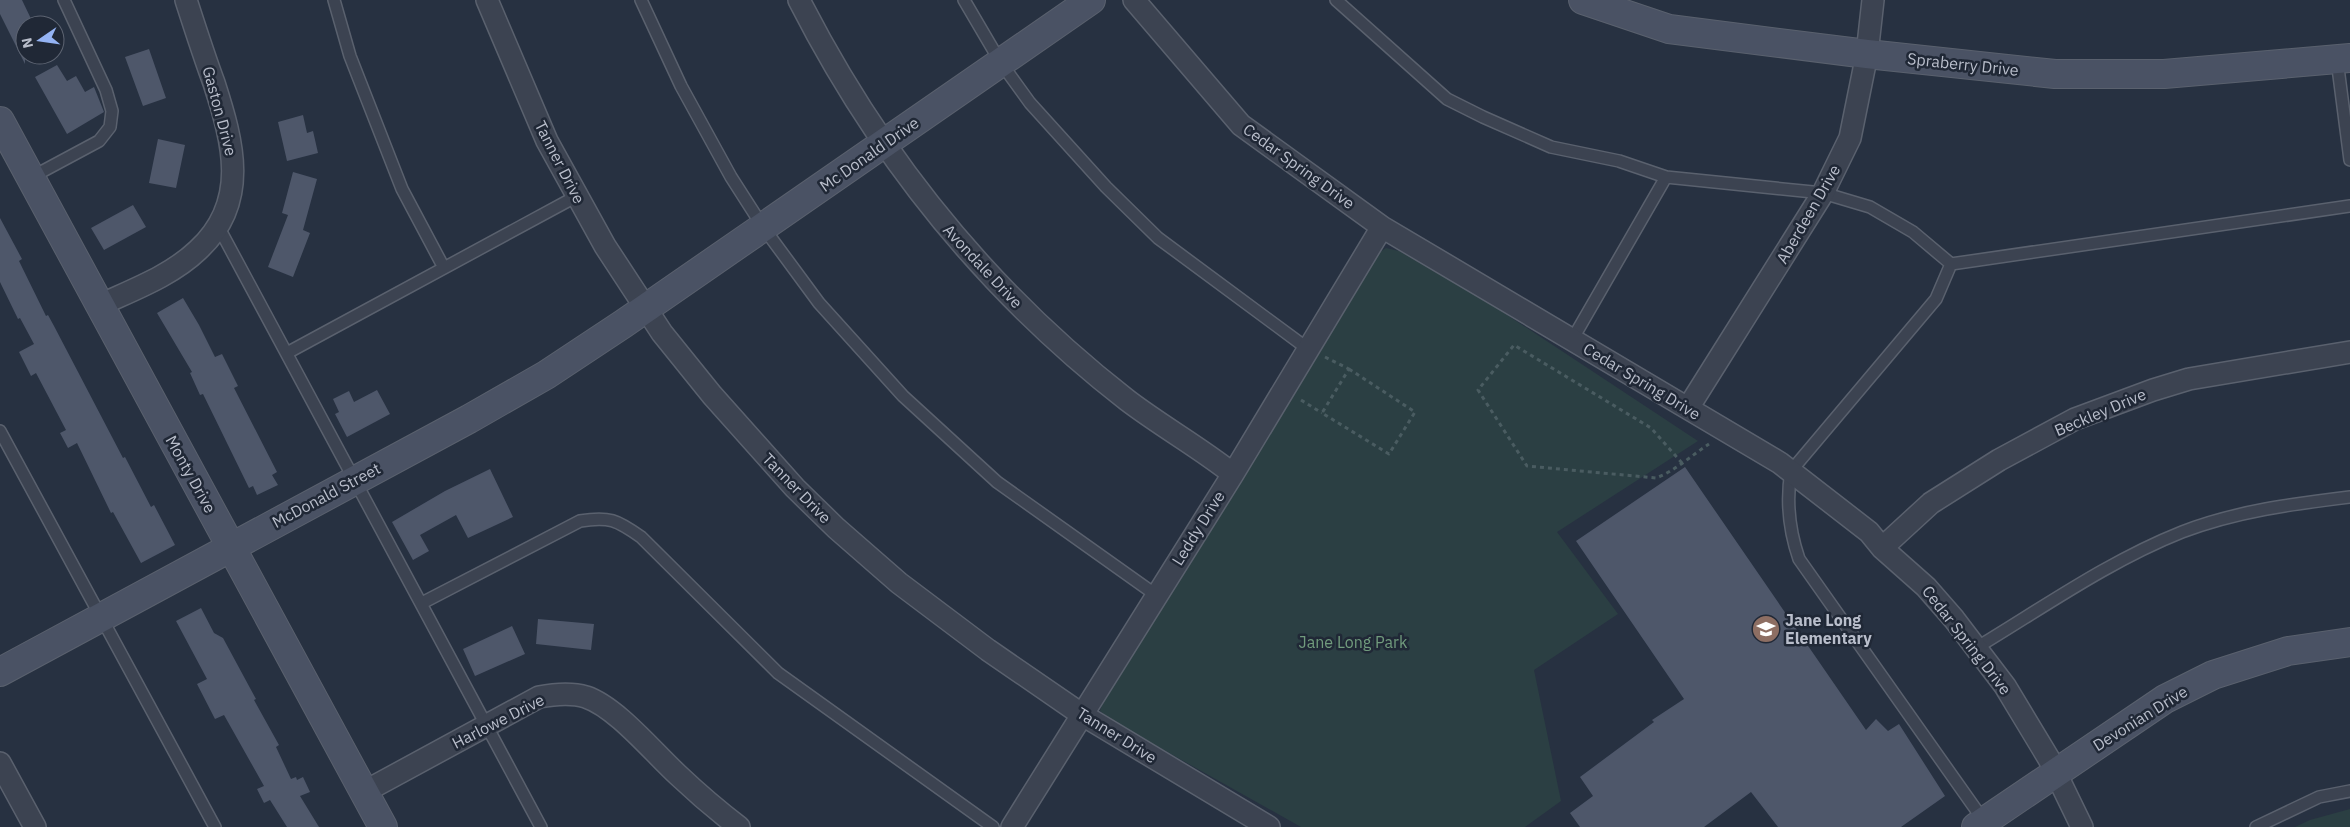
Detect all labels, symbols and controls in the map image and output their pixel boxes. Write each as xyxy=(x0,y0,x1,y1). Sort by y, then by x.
north arrow xyxy=(15,15,65,65)
text: N xyxy=(17,36,37,50)
street label: Spraberry Drive xyxy=(1906,48,2020,80)
street label: Gaston Drive xyxy=(198,64,242,158)
street label: Mc Donald Drive xyxy=(815,112,923,196)
street label: Tanner Drive xyxy=(531,117,590,207)
street label: Cedar Spring Drive xyxy=(1239,119,1359,213)
street label: Aberdeen Drive xyxy=(1772,161,1845,267)
street label: Avondale Drive xyxy=(939,220,1027,312)
street label: Cedar Spring Drive xyxy=(1580,338,1704,424)
street label: Beckley Drive xyxy=(2051,384,2149,440)
street label: Monty Drive xyxy=(162,432,221,516)
street label: Tanner Drive xyxy=(758,449,836,528)
street label: McDonald Street xyxy=(268,458,384,532)
street label: Leddy Drive xyxy=(1167,487,1229,569)
street label: Cedar Spring Drive xyxy=(1918,581,2016,699)
place label: Jane Long Elementary xyxy=(1785,610,1872,648)
school or university icon: Jane Long Elementary xyxy=(1751,614,1781,644)
park label: Jane Long Park xyxy=(1299,632,1408,652)
street label: Devonian Drive xyxy=(2089,681,2191,755)
street label: Harlowe Drive xyxy=(449,689,548,753)
street label: Tanner Drive xyxy=(1073,703,1161,768)

